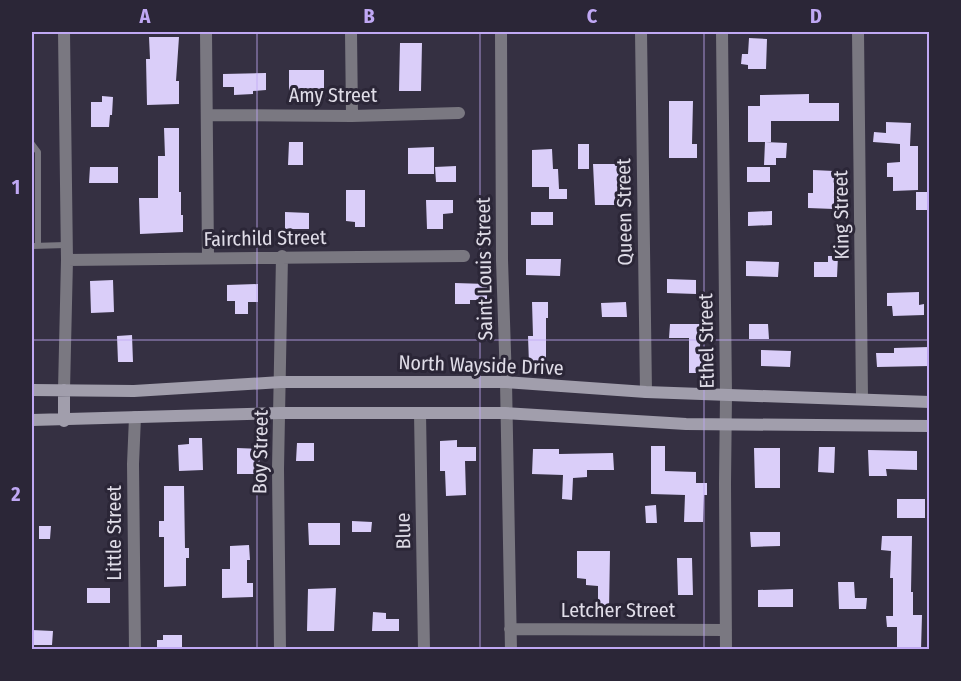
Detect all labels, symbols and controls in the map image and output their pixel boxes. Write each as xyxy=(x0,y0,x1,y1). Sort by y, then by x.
text: A xyxy=(139,4,152,28)
text: B xyxy=(363,4,375,28)
text: C xyxy=(587,4,598,28)
text: D xyxy=(810,4,822,28)
street label: Amy Street xyxy=(289,83,378,107)
street label: Queen Street xyxy=(611,158,637,266)
street label: King Street xyxy=(828,170,854,260)
text: 1 xyxy=(12,175,20,199)
street label: Saint Louis Street xyxy=(471,197,497,341)
street label: Fairchild Street xyxy=(203,225,327,251)
street label: Ethel Street xyxy=(693,293,719,389)
street label: North Wayside Drive xyxy=(398,350,564,380)
street label: Boy Street xyxy=(247,409,273,494)
text: 2 xyxy=(10,482,21,506)
street label: Little Street xyxy=(102,485,126,581)
street label: Blue xyxy=(391,513,415,549)
street label: Letcher Street xyxy=(561,598,676,622)

